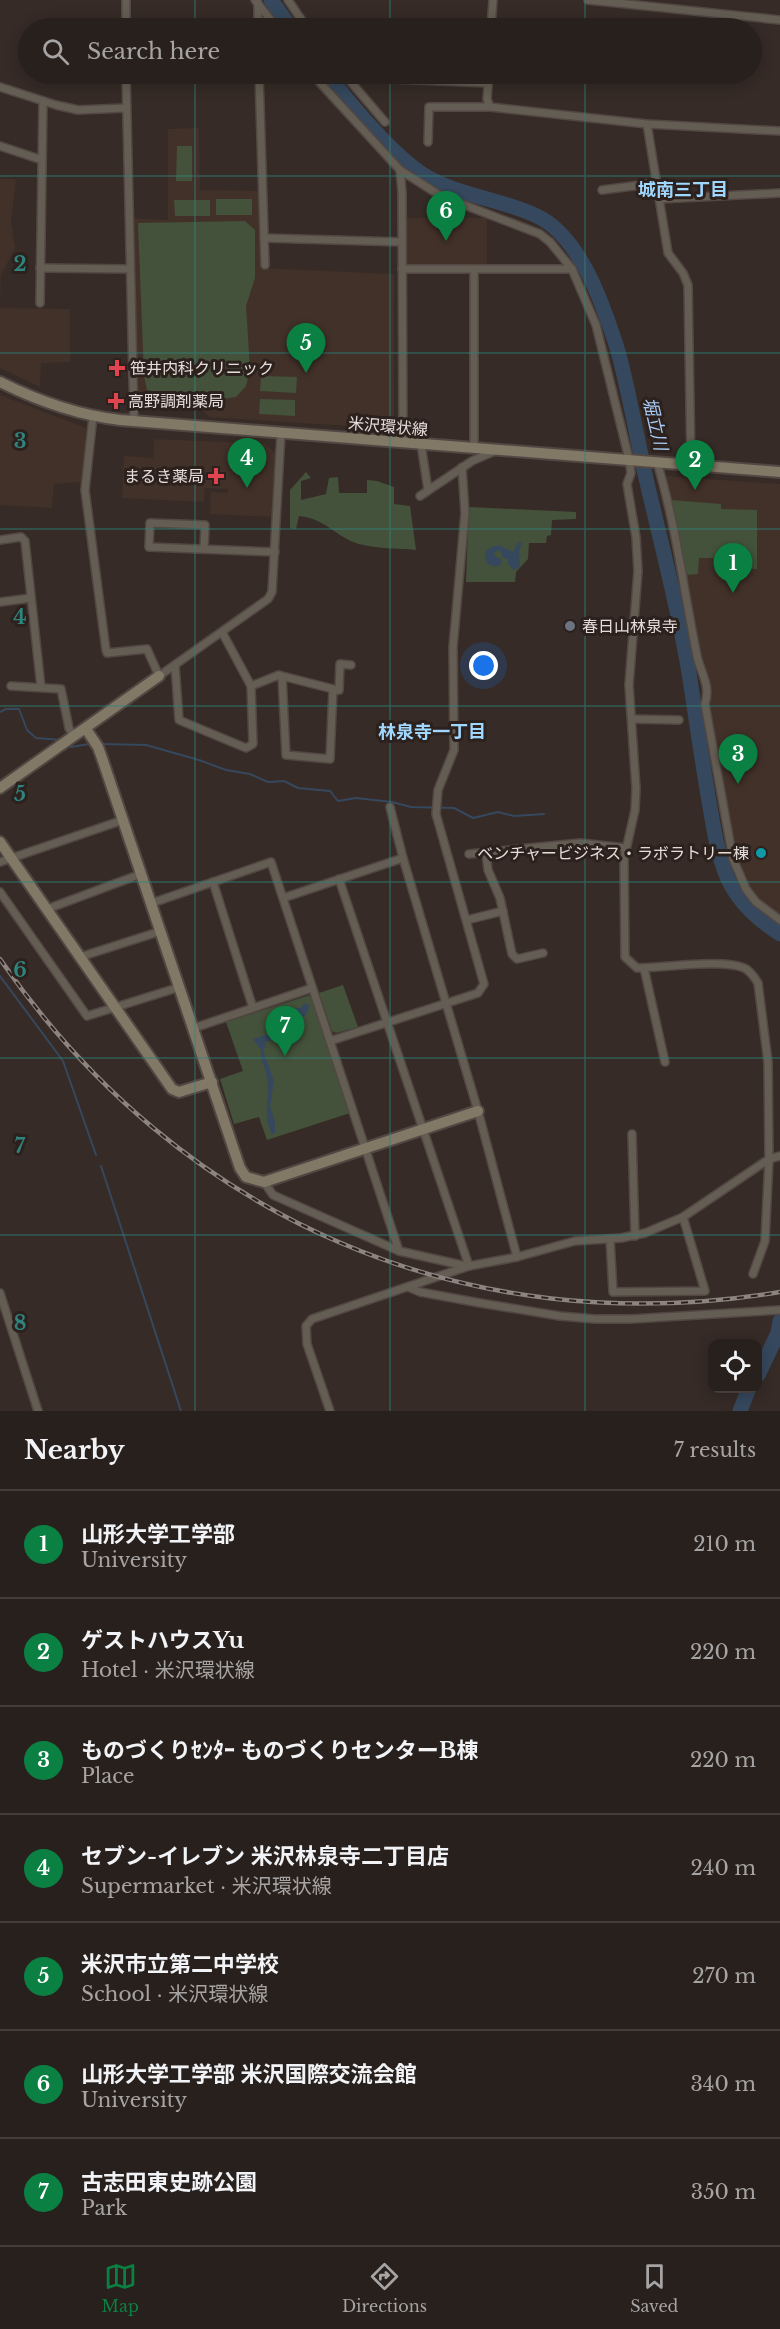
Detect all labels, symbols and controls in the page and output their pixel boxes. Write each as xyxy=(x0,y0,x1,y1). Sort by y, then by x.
search box xyxy=(18,18,762,84)
icon: search xyxy=(39,35,72,68)
text: Search here xyxy=(87,38,220,65)
district label: 城南三丁目 xyxy=(638,179,728,201)
pin: 6 xyxy=(426,192,466,241)
text: 2 xyxy=(13,252,27,276)
pin: 5 xyxy=(286,324,326,373)
place label: 笹井内科クリニック xyxy=(130,358,274,378)
marker: 笹井内科クリニック xyxy=(108,359,126,377)
place label: 高野調剤薬局 xyxy=(128,391,224,411)
marker: 高野調剤薬局 xyxy=(109,394,123,408)
water label: 堀立川 xyxy=(638,395,672,455)
street label: 米沢環状線 xyxy=(347,413,429,439)
text: 3 xyxy=(14,429,26,453)
pin: 4 xyxy=(228,438,266,488)
pin: 2 xyxy=(676,440,714,490)
place label: まるき薬局 xyxy=(124,466,204,486)
marker: まるき薬局 xyxy=(209,469,223,483)
pin: 1 xyxy=(714,544,752,593)
text: 4 xyxy=(13,605,27,629)
place label: 春日山林泉寺 xyxy=(582,616,678,636)
marker: 春日山林泉寺 xyxy=(563,619,577,633)
your location xyxy=(469,651,498,680)
district label: 林泉寺一丁目 xyxy=(378,721,486,743)
pin: 3 xyxy=(718,734,758,784)
text: 5 xyxy=(14,782,26,806)
place label: ベンチャービジネス・ラボラトリー棟 xyxy=(477,843,749,863)
marker: ベンチャービジネス・ラボラトリー棟 xyxy=(754,846,768,860)
text: 6 xyxy=(13,958,27,982)
pin: 7 xyxy=(266,1006,304,1056)
text: 7 xyxy=(15,1134,26,1158)
text: 8 xyxy=(14,1311,26,1335)
map controls xyxy=(708,1339,762,1393)
button: locate xyxy=(708,1339,762,1393)
text: Nearby xyxy=(24,1434,125,1466)
text: 7 results xyxy=(674,1438,756,1462)
text: 山形大学工学部 xyxy=(81,1521,235,1548)
text: 1 xyxy=(39,1532,48,1556)
text: 210 m xyxy=(693,1532,756,1556)
text: University xyxy=(81,1548,187,1572)
text: ゲストハウスYu xyxy=(81,1627,244,1654)
text: 2 xyxy=(37,1640,50,1664)
text: 220 m xyxy=(690,1640,756,1664)
text: Hotel · 米沢環状線 xyxy=(81,1658,255,1682)
text: ものづくりｾﾝﾀｰ ものづくりセンターB棟 xyxy=(81,1737,478,1764)
text: 3 xyxy=(37,1748,50,1772)
text: 220 m xyxy=(690,1748,756,1772)
text: Place xyxy=(81,1764,135,1788)
text: セブン-イレブン 米沢林泉寺二丁目店 xyxy=(81,1843,449,1870)
text: 4 xyxy=(37,1856,50,1880)
text: 240 m xyxy=(691,1856,756,1880)
text: Supermarket · 米沢環状線 xyxy=(81,1874,332,1898)
text: 米沢市立第二中学校 xyxy=(81,1951,279,1978)
text: 5 xyxy=(38,1964,49,1988)
text: 270 m xyxy=(692,1964,756,1988)
text: School · 米沢環状線 xyxy=(81,1982,268,2006)
text: 山形大学工学部 米沢国際交流会館 xyxy=(81,2061,417,2088)
text: 6 xyxy=(37,2072,50,2096)
text: 340 m xyxy=(691,2072,756,2096)
text: University xyxy=(81,2088,187,2112)
text: 古志田東史跡公園 xyxy=(81,2169,257,2196)
text: 7 xyxy=(38,2180,49,2204)
text: 350 m xyxy=(691,2180,756,2204)
text: Park xyxy=(81,2196,127,2220)
tab: Map xyxy=(102,2260,139,2316)
tab: Directions xyxy=(342,2260,427,2316)
tab: Saved xyxy=(630,2260,678,2316)

